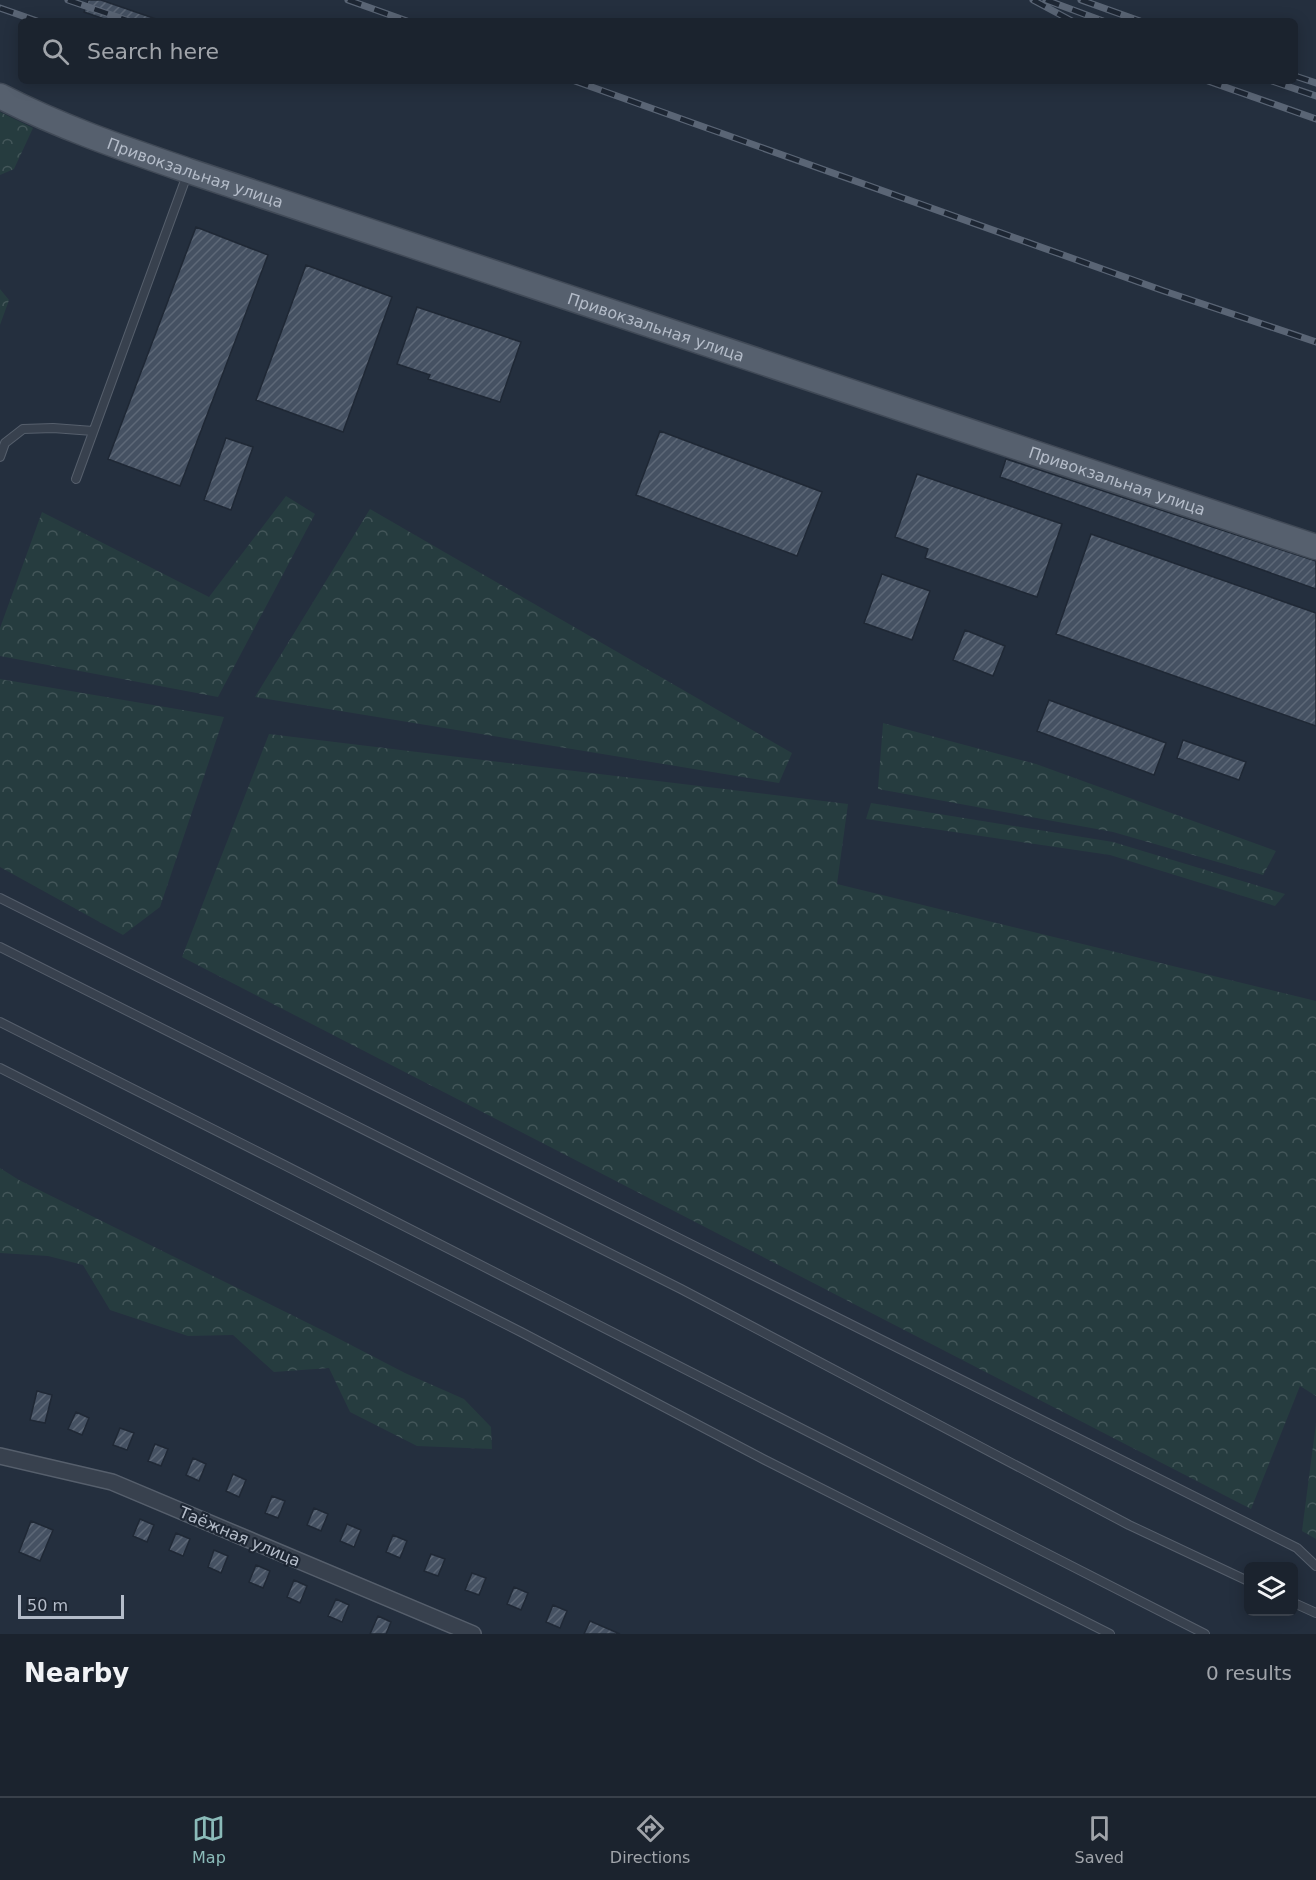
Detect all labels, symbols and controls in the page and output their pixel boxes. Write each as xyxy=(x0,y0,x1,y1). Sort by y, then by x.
search box xyxy=(18,18,1298,84)
icon: search xyxy=(39,35,72,68)
text: Search here xyxy=(87,39,219,64)
street label: Привокзальная улица xyxy=(104,134,286,212)
street label: Привокзальная улица xyxy=(565,289,747,366)
street label: Привокзальная улица xyxy=(1026,443,1208,519)
street label: Таёжная улица xyxy=(176,1502,303,1571)
map controls xyxy=(1244,1562,1298,1616)
button: layers xyxy=(1244,1562,1298,1616)
scale bar xyxy=(18,1592,124,1620)
text: 50 m xyxy=(27,1596,68,1615)
text: Nearby xyxy=(24,1658,129,1688)
text: 0 results xyxy=(1206,1661,1292,1685)
tab: Map xyxy=(192,1812,226,1867)
tab: Directions xyxy=(610,1812,690,1867)
tab: Saved xyxy=(1075,1812,1124,1867)

